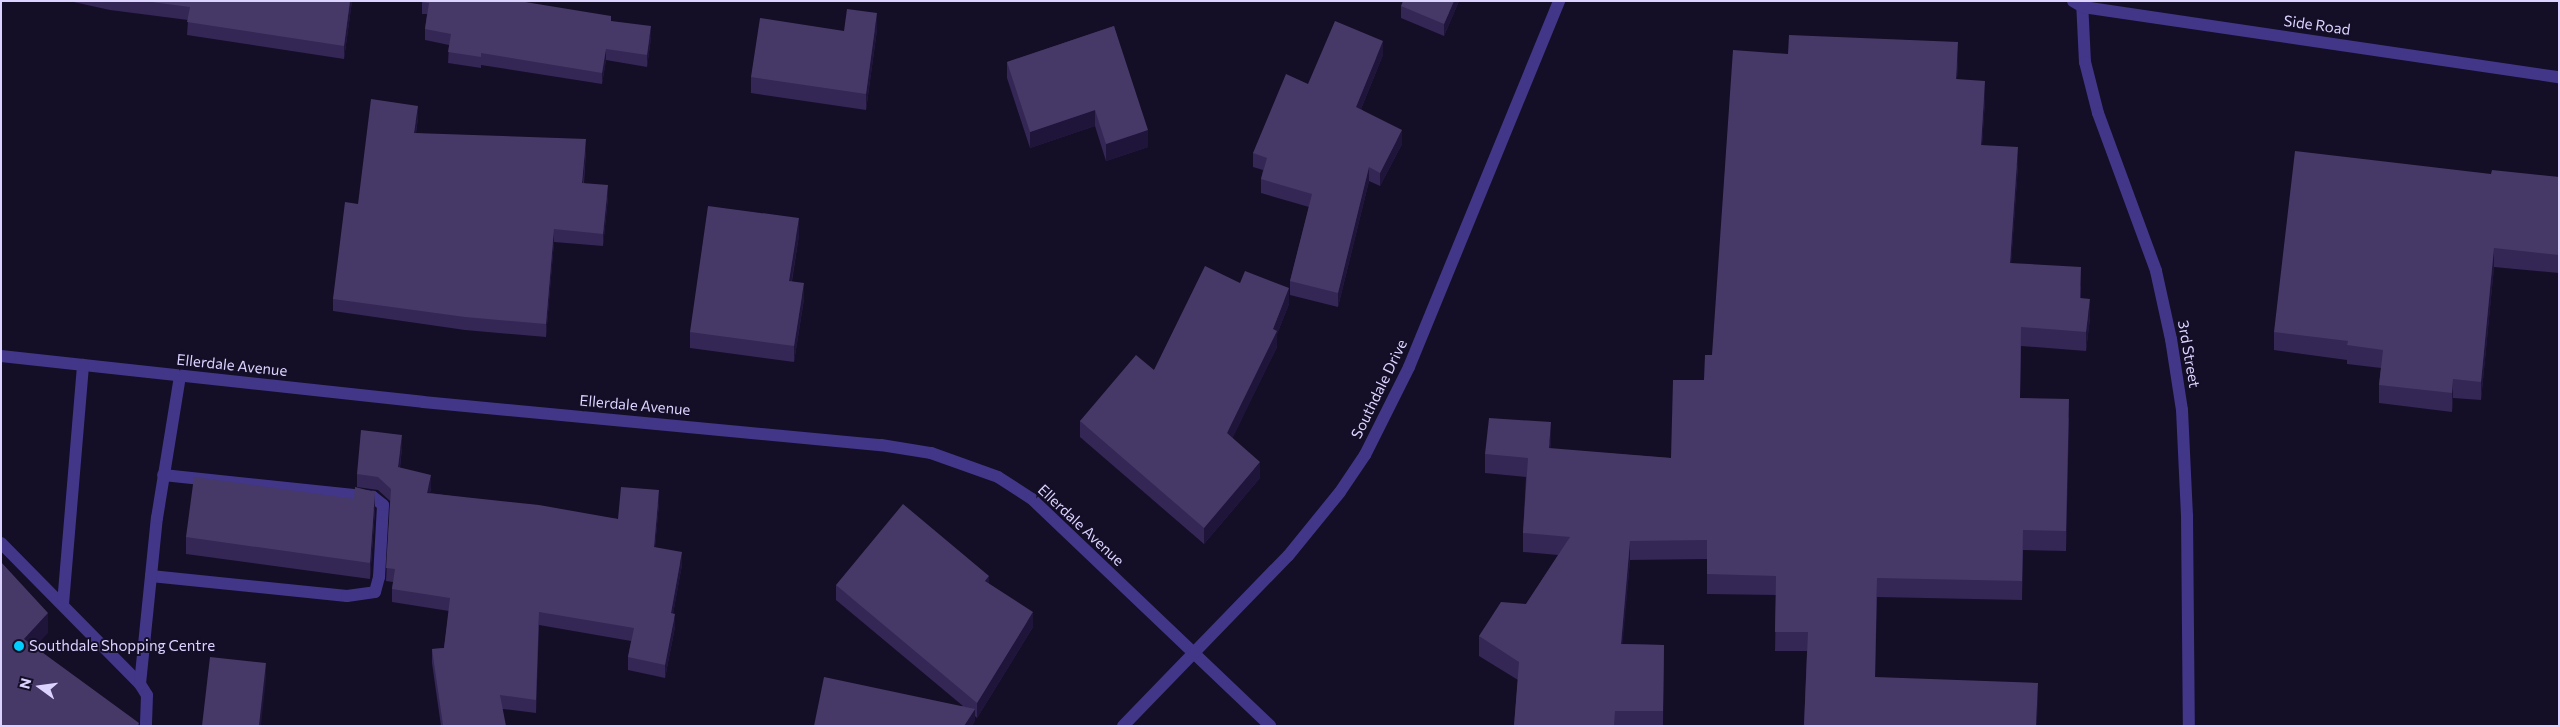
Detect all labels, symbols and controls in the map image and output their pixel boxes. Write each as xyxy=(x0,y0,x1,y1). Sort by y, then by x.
street label: Side Road xyxy=(2283,11,2351,39)
street label: 3rd Street xyxy=(2174,319,2204,389)
street label: Southdale Drive xyxy=(1347,336,1411,442)
street label: Ellerdale Avenue xyxy=(176,350,288,380)
street label: Ellerdale Avenue xyxy=(579,391,691,419)
street label: Ellerdale Avenue xyxy=(1034,480,1128,570)
place label: Southdale Shopping Centre xyxy=(29,637,215,655)
marker: Southdale Shopping Centre xyxy=(13,640,25,652)
north arrow xyxy=(15,662,65,712)
text: N xyxy=(15,676,34,690)

